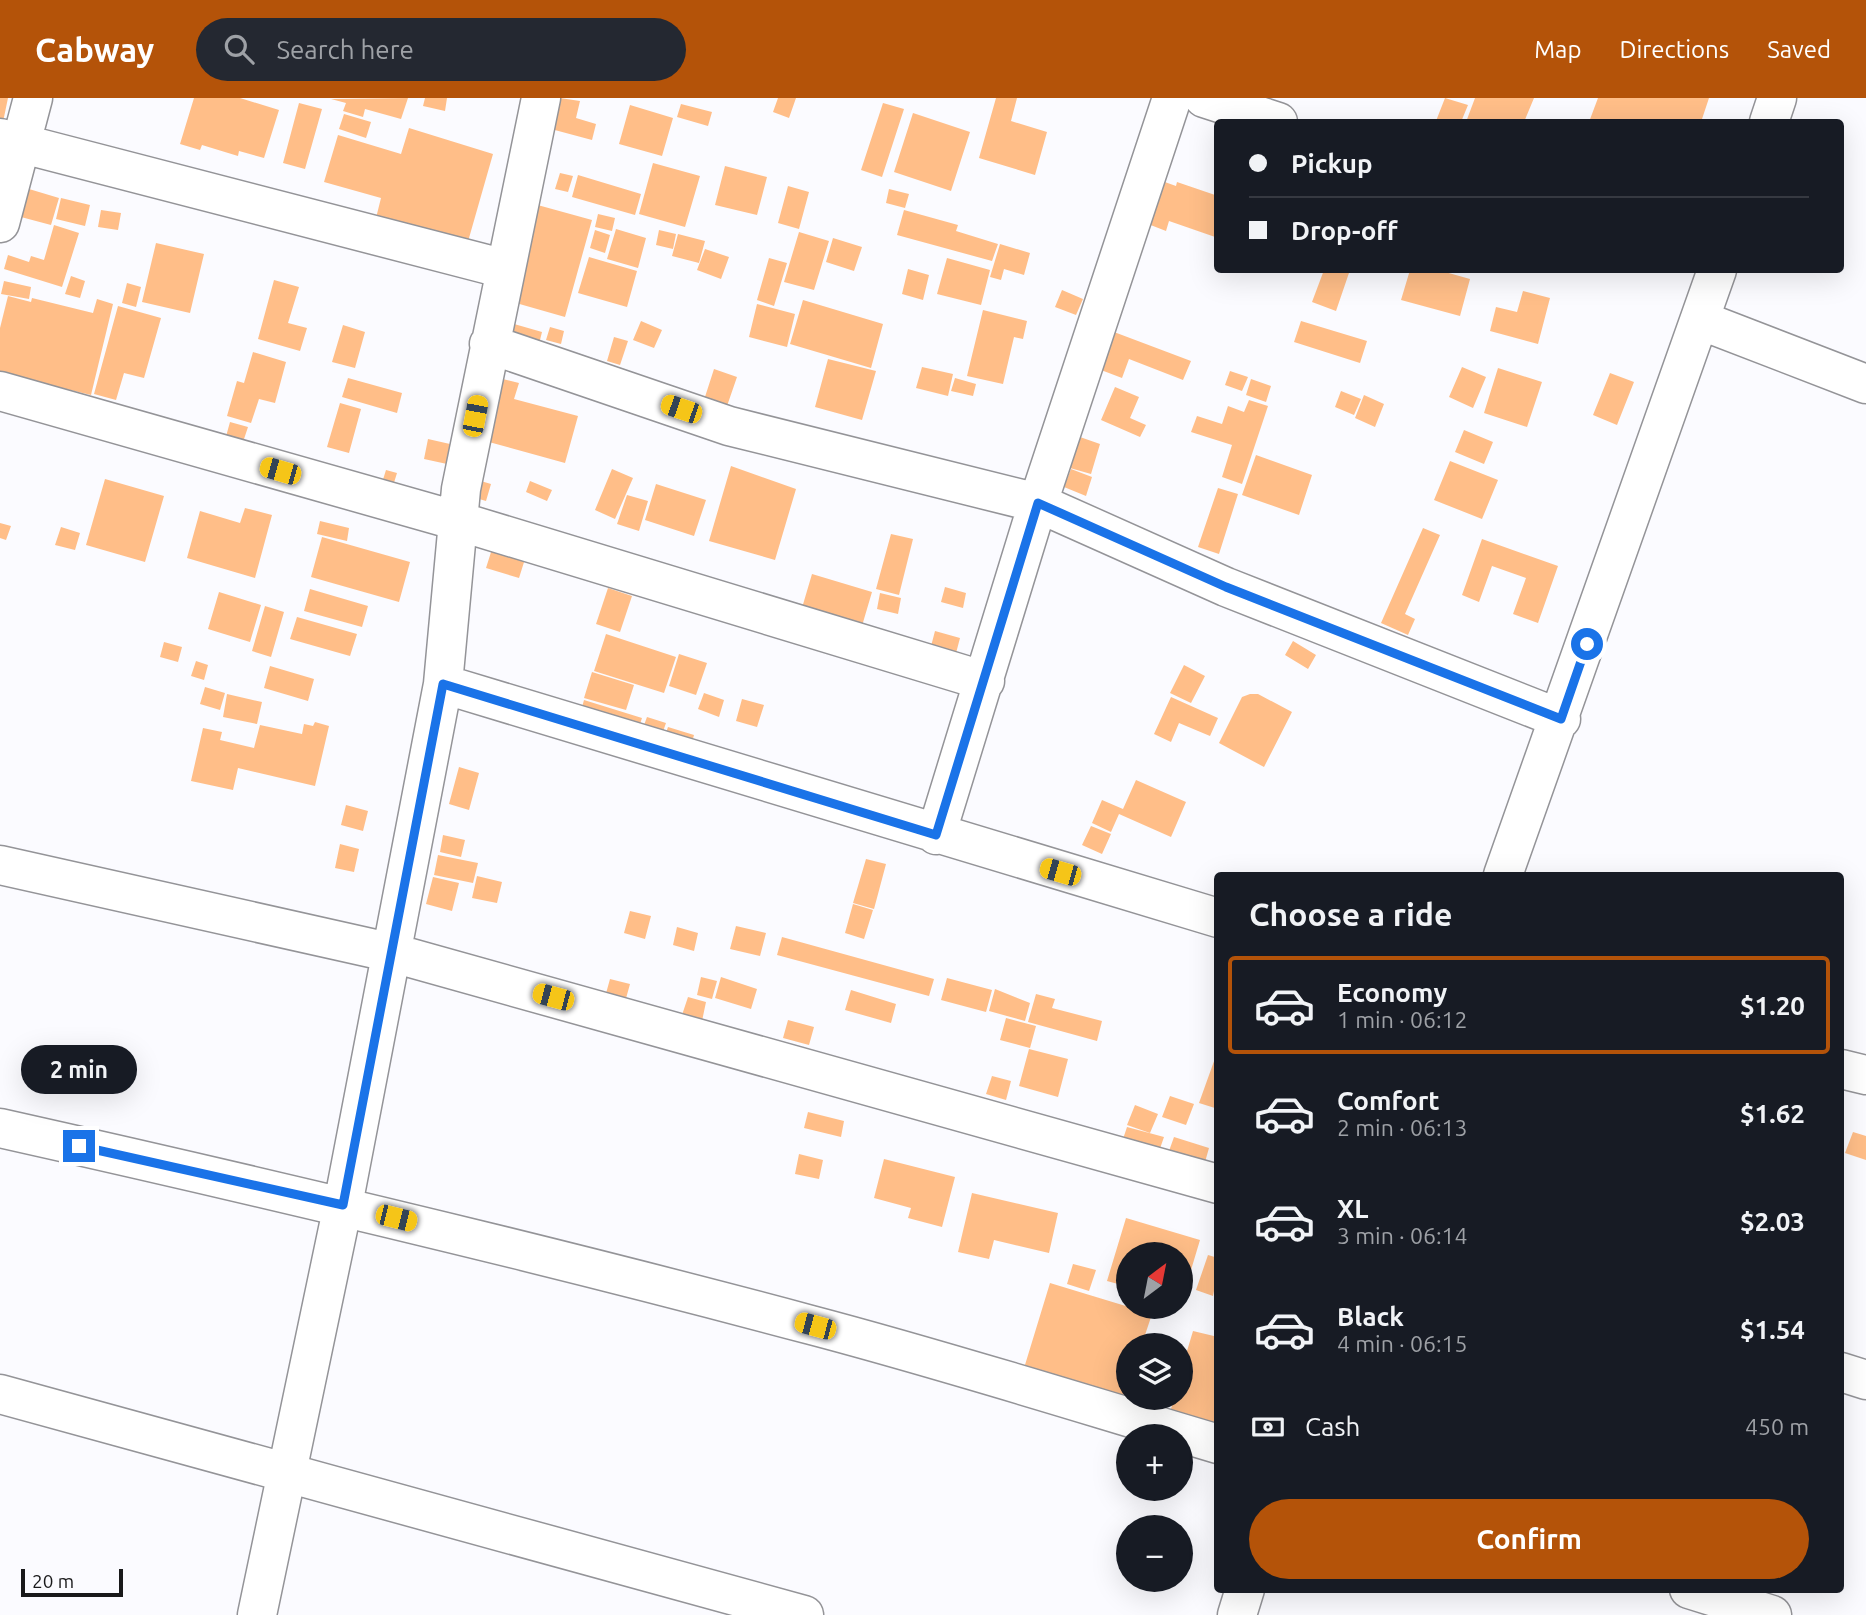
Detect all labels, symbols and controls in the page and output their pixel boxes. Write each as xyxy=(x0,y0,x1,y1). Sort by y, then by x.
search box xyxy=(196,18,686,81)
icon: search xyxy=(220,30,258,68)
text: Cabway xyxy=(35,31,154,68)
text: Search here xyxy=(276,35,414,64)
text: Map xyxy=(1534,36,1581,63)
text: Directions xyxy=(1619,36,1729,63)
text: Saved xyxy=(1767,36,1831,63)
text: Pickup xyxy=(1291,149,1373,178)
text: Drop-off xyxy=(1291,216,1398,245)
car xyxy=(658,392,705,426)
car xyxy=(461,393,490,439)
car xyxy=(257,455,304,487)
route start xyxy=(1571,628,1603,660)
car xyxy=(1037,856,1084,888)
text: Choose a ride xyxy=(1249,896,1452,932)
icon: car xyxy=(1253,974,1316,1037)
text: Economy xyxy=(1337,978,1447,1007)
car xyxy=(530,981,577,1013)
text: $1.20 xyxy=(1740,991,1805,1020)
text: 1 min · 06:12 xyxy=(1337,1007,1468,1032)
callout: 2 min xyxy=(21,1044,137,1094)
text: 2 min xyxy=(50,1057,108,1082)
icon: car xyxy=(1253,1082,1316,1145)
text: Comfort xyxy=(1337,1086,1440,1115)
text: $1.62 xyxy=(1740,1099,1805,1128)
text: 2 min · 06:13 xyxy=(1337,1115,1468,1140)
route end xyxy=(63,1130,95,1162)
icon: car xyxy=(1253,1190,1316,1253)
text: XL xyxy=(1337,1194,1368,1223)
car xyxy=(374,1203,419,1233)
text: $2.03 xyxy=(1740,1207,1805,1236)
text: 3 min · 06:14 xyxy=(1337,1223,1468,1248)
north arrow xyxy=(1116,1242,1194,1320)
map controls xyxy=(1116,1242,1193,1592)
icon: car xyxy=(1253,1298,1316,1361)
text: Black xyxy=(1337,1302,1404,1331)
car xyxy=(792,1310,839,1342)
text: $1.54 xyxy=(1740,1315,1805,1344)
text: 4 min · 06:15 xyxy=(1337,1331,1468,1356)
button: layers xyxy=(1116,1333,1193,1410)
icon: cash xyxy=(1249,1408,1287,1446)
text: Cash xyxy=(1305,1412,1360,1441)
text: 450 m xyxy=(1745,1414,1809,1439)
button: + xyxy=(1116,1424,1193,1501)
button: Confirm xyxy=(1249,1499,1809,1579)
button: − xyxy=(1116,1515,1193,1592)
scale bar xyxy=(21,1566,122,1598)
text: 20 m xyxy=(32,1570,74,1592)

